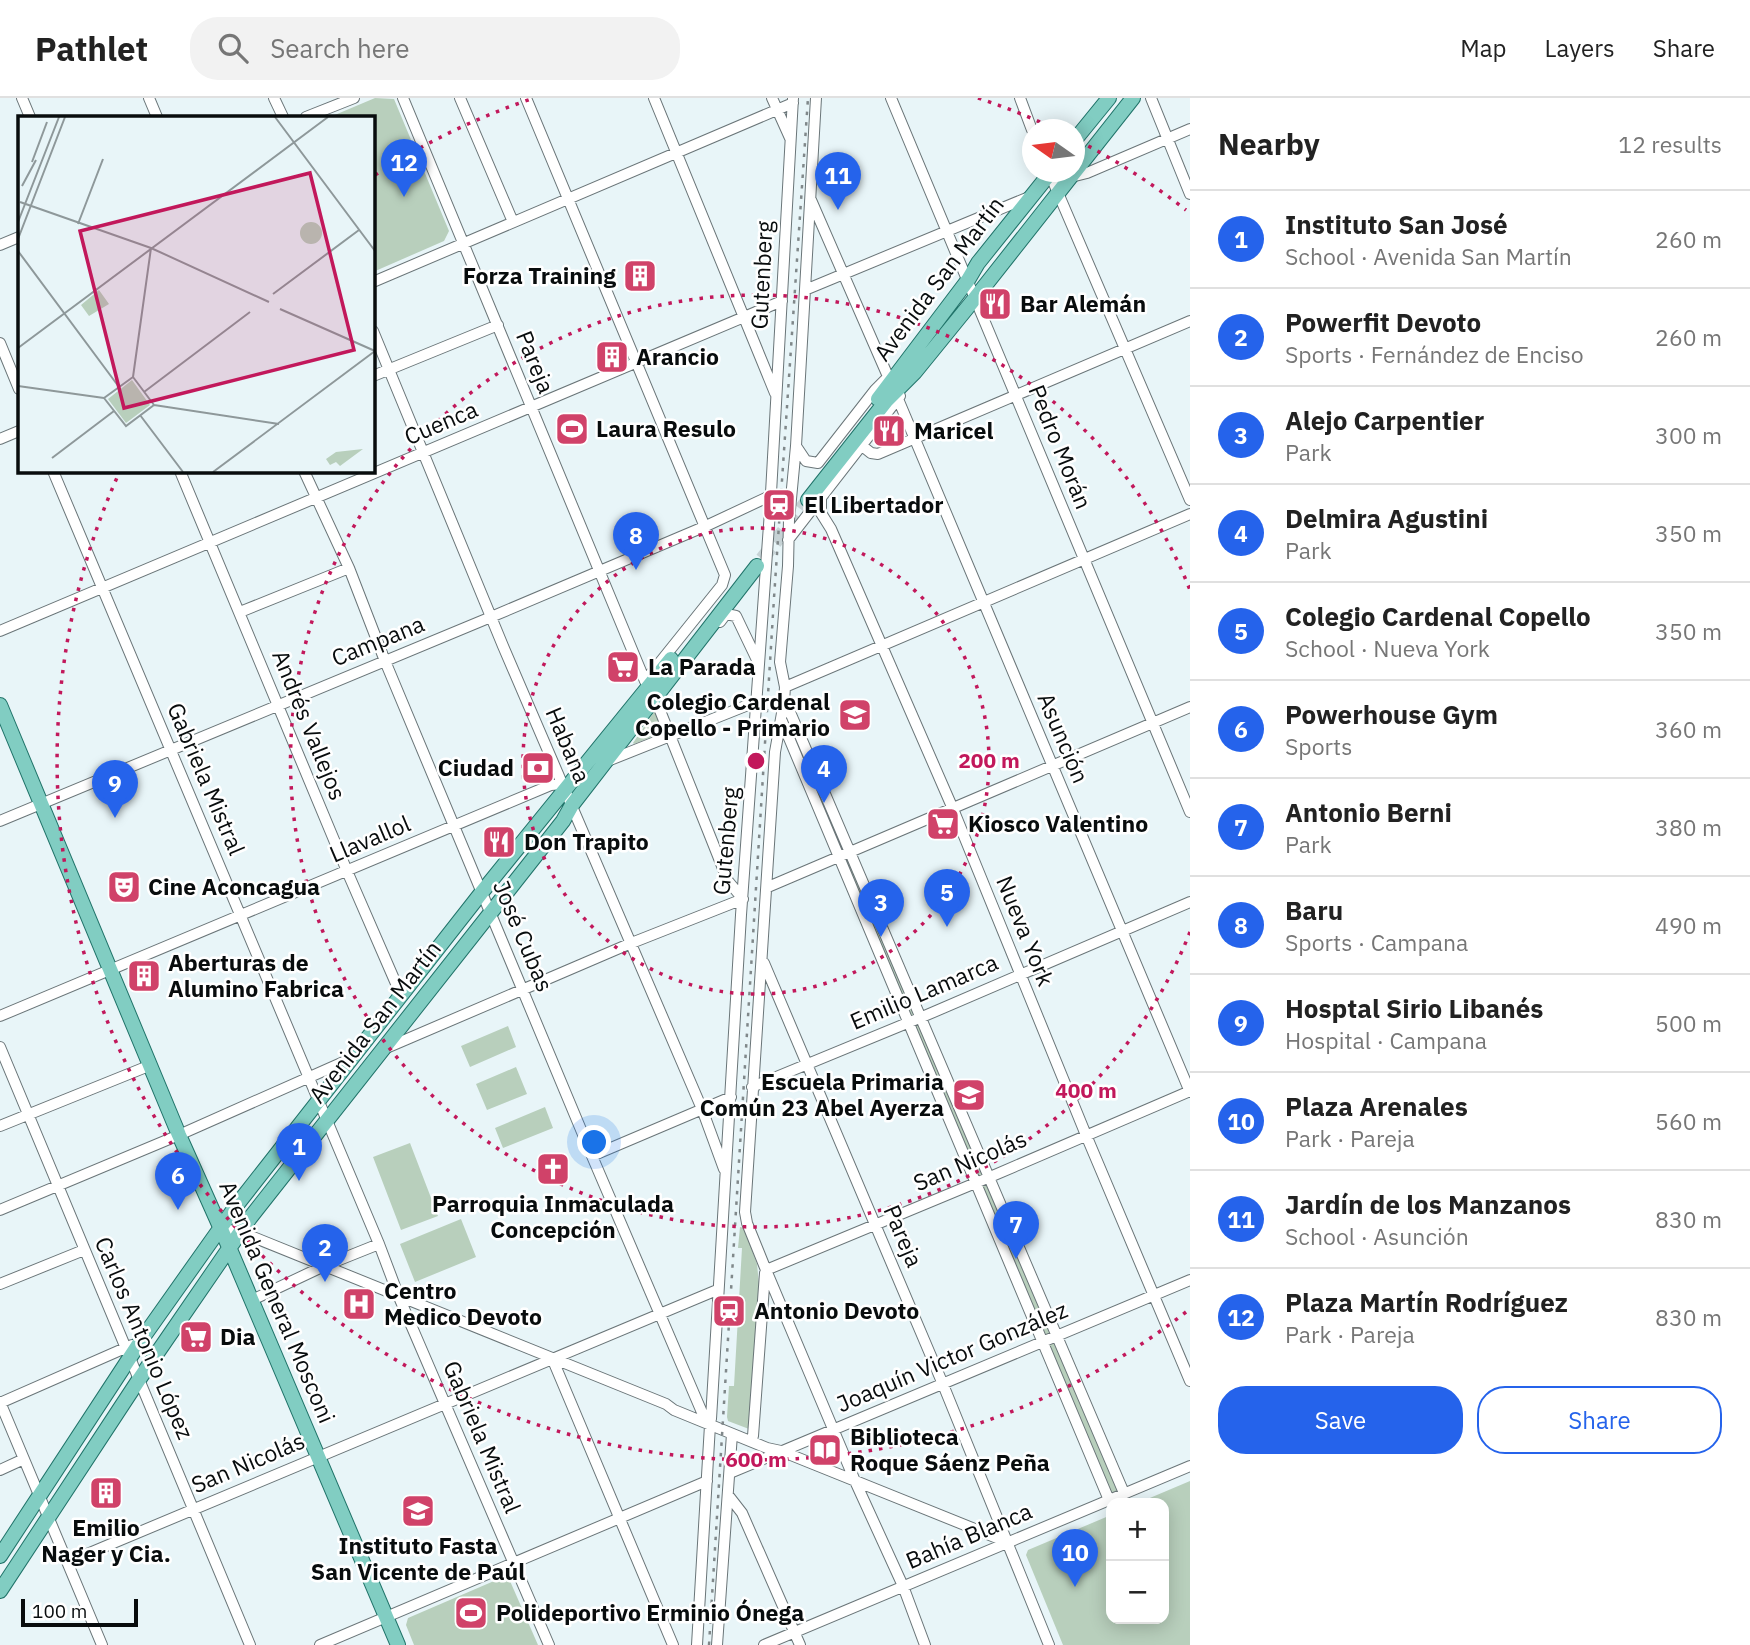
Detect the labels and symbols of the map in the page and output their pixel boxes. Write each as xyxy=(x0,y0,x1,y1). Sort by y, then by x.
inset map xyxy=(18,116,374,472)
north arrow xyxy=(1022,119,1085,182)
pin: 12 xyxy=(381,139,427,197)
pin: 11 xyxy=(815,152,861,210)
street label: Avenida San Martín xyxy=(867,190,1010,367)
street label: Gutenberg xyxy=(743,220,779,330)
building icon: Forza Training xyxy=(621,257,659,295)
place label: Forza Training xyxy=(463,260,616,290)
restaurant icon: Bar Alemán xyxy=(976,285,1014,323)
place label: Bar Alemán xyxy=(1020,288,1146,318)
street label: Pareja xyxy=(510,326,562,397)
building icon: Arancio xyxy=(593,338,631,376)
place label: Arancio xyxy=(636,341,719,371)
street label: Pedro Morán xyxy=(1022,380,1099,513)
street label: Cuenca xyxy=(399,393,482,451)
sports icon: Laura Resulo xyxy=(553,410,591,448)
restaurant icon: Maricel xyxy=(870,412,908,450)
place label: Laura Resulo xyxy=(596,413,736,443)
place label: Maricel xyxy=(914,415,993,445)
station icon: El Libertador xyxy=(760,486,798,524)
place label: El Libertador xyxy=(804,489,944,519)
pin: 8 xyxy=(613,512,659,570)
street label: Campana xyxy=(327,608,429,672)
street label: Andrés Vallejos xyxy=(266,645,354,804)
supermarket icon: La Parada xyxy=(604,648,642,686)
place label: La Parada xyxy=(648,651,756,681)
place label: Colegio Cardenal Copello - Primario xyxy=(635,686,830,742)
street label: Asunción xyxy=(1031,688,1096,787)
school or university icon: Colegio Cardenal Copello - Primario xyxy=(836,696,874,734)
street label: Gabriela Mistral xyxy=(161,698,253,859)
street label: Habana xyxy=(540,702,598,787)
pin: 4 xyxy=(801,745,847,803)
text: 200 m xyxy=(958,746,1020,774)
bank icon: Ciudad xyxy=(519,749,557,787)
centre of rings xyxy=(744,749,768,773)
place label: Ciudad xyxy=(438,752,514,782)
pin: 9 xyxy=(92,760,138,818)
street label: Gutenberg xyxy=(705,785,745,896)
supermarket icon: Kiosco Valentino xyxy=(924,805,962,843)
street label: Llavallol xyxy=(325,808,415,868)
place label: Kiosco Valentino xyxy=(968,808,1148,838)
restaurant icon: Don Trapito xyxy=(480,823,518,861)
place label: Don Trapito xyxy=(524,826,649,856)
theatre icon: Cine Aconcagua xyxy=(105,868,143,906)
pin: 5 xyxy=(924,869,970,927)
place label: Cine Aconcagua xyxy=(148,871,320,901)
street label: Nueva York xyxy=(990,871,1062,990)
street label: José Cubas xyxy=(487,875,561,996)
pin: 3 xyxy=(858,879,904,937)
street label: Avenida San Martín xyxy=(301,934,447,1109)
street label: Emilio Lamarca xyxy=(845,946,1002,1036)
place label: Aberturas de Alumino Fabrica xyxy=(168,947,344,1003)
building icon: Aberturas de Alumino Fabrica xyxy=(125,957,163,995)
place label: Escuela Primaria Común 23 Abel Ayerza xyxy=(700,1066,944,1122)
school or university icon: Escuela Primaria Común 23 Abel Ayerza xyxy=(950,1076,988,1114)
text: 400 m xyxy=(1055,1076,1117,1104)
pin: 1 xyxy=(276,1123,322,1181)
street label: San Nicolás xyxy=(908,1123,1031,1197)
your location xyxy=(577,1125,611,1159)
church icon: Parroquia Inmaculada Concepción xyxy=(534,1150,572,1188)
pin: 6 xyxy=(155,1152,201,1210)
street label: Avenida General Mosconi xyxy=(213,1176,343,1427)
place label: Parroquia Inmaculada Concepción xyxy=(432,1188,674,1244)
street label: Pareja xyxy=(877,1200,930,1271)
pin: 7 xyxy=(993,1201,1039,1259)
pin: 2 xyxy=(302,1224,348,1282)
street label: Carlos Antonio López xyxy=(89,1232,201,1443)
place label: Centro Medico Devoto xyxy=(384,1275,542,1331)
hospital icon: Centro Medico Devoto xyxy=(340,1285,378,1323)
station icon: Antonio Devoto xyxy=(710,1292,748,1330)
street label: Joaquín Victor González xyxy=(832,1294,1072,1418)
place label: Antonio Devoto xyxy=(754,1295,919,1325)
supermarket icon: Dia xyxy=(177,1318,215,1356)
place label: Dia xyxy=(220,1321,256,1351)
street label: Gabriela Mistral xyxy=(437,1356,529,1517)
place label: Biblioteca Roque Sáenz Peña xyxy=(850,1421,1050,1477)
street label: San Nicolás xyxy=(186,1425,309,1499)
library icon: Biblioteca Roque Sáenz Peña xyxy=(806,1431,844,1469)
text: 600 m xyxy=(725,1445,787,1473)
building icon: Emilio Nager y Cia. xyxy=(87,1474,125,1512)
school or university icon: Instituto Fasta San Vicente de Paúl xyxy=(399,1492,437,1530)
street label: Bahía Blanca xyxy=(901,1495,1036,1575)
place label: Emilio Nager y Cia. xyxy=(41,1512,171,1568)
pin: 10 xyxy=(1052,1529,1098,1587)
place label: Instituto Fasta San Vicente de Paúl xyxy=(311,1530,525,1586)
sports icon: Polideportivo Erminio Ónega xyxy=(452,1594,490,1632)
scale bar xyxy=(21,1596,138,1628)
place label: Polideportivo Erminio Ónega xyxy=(496,1597,804,1627)

